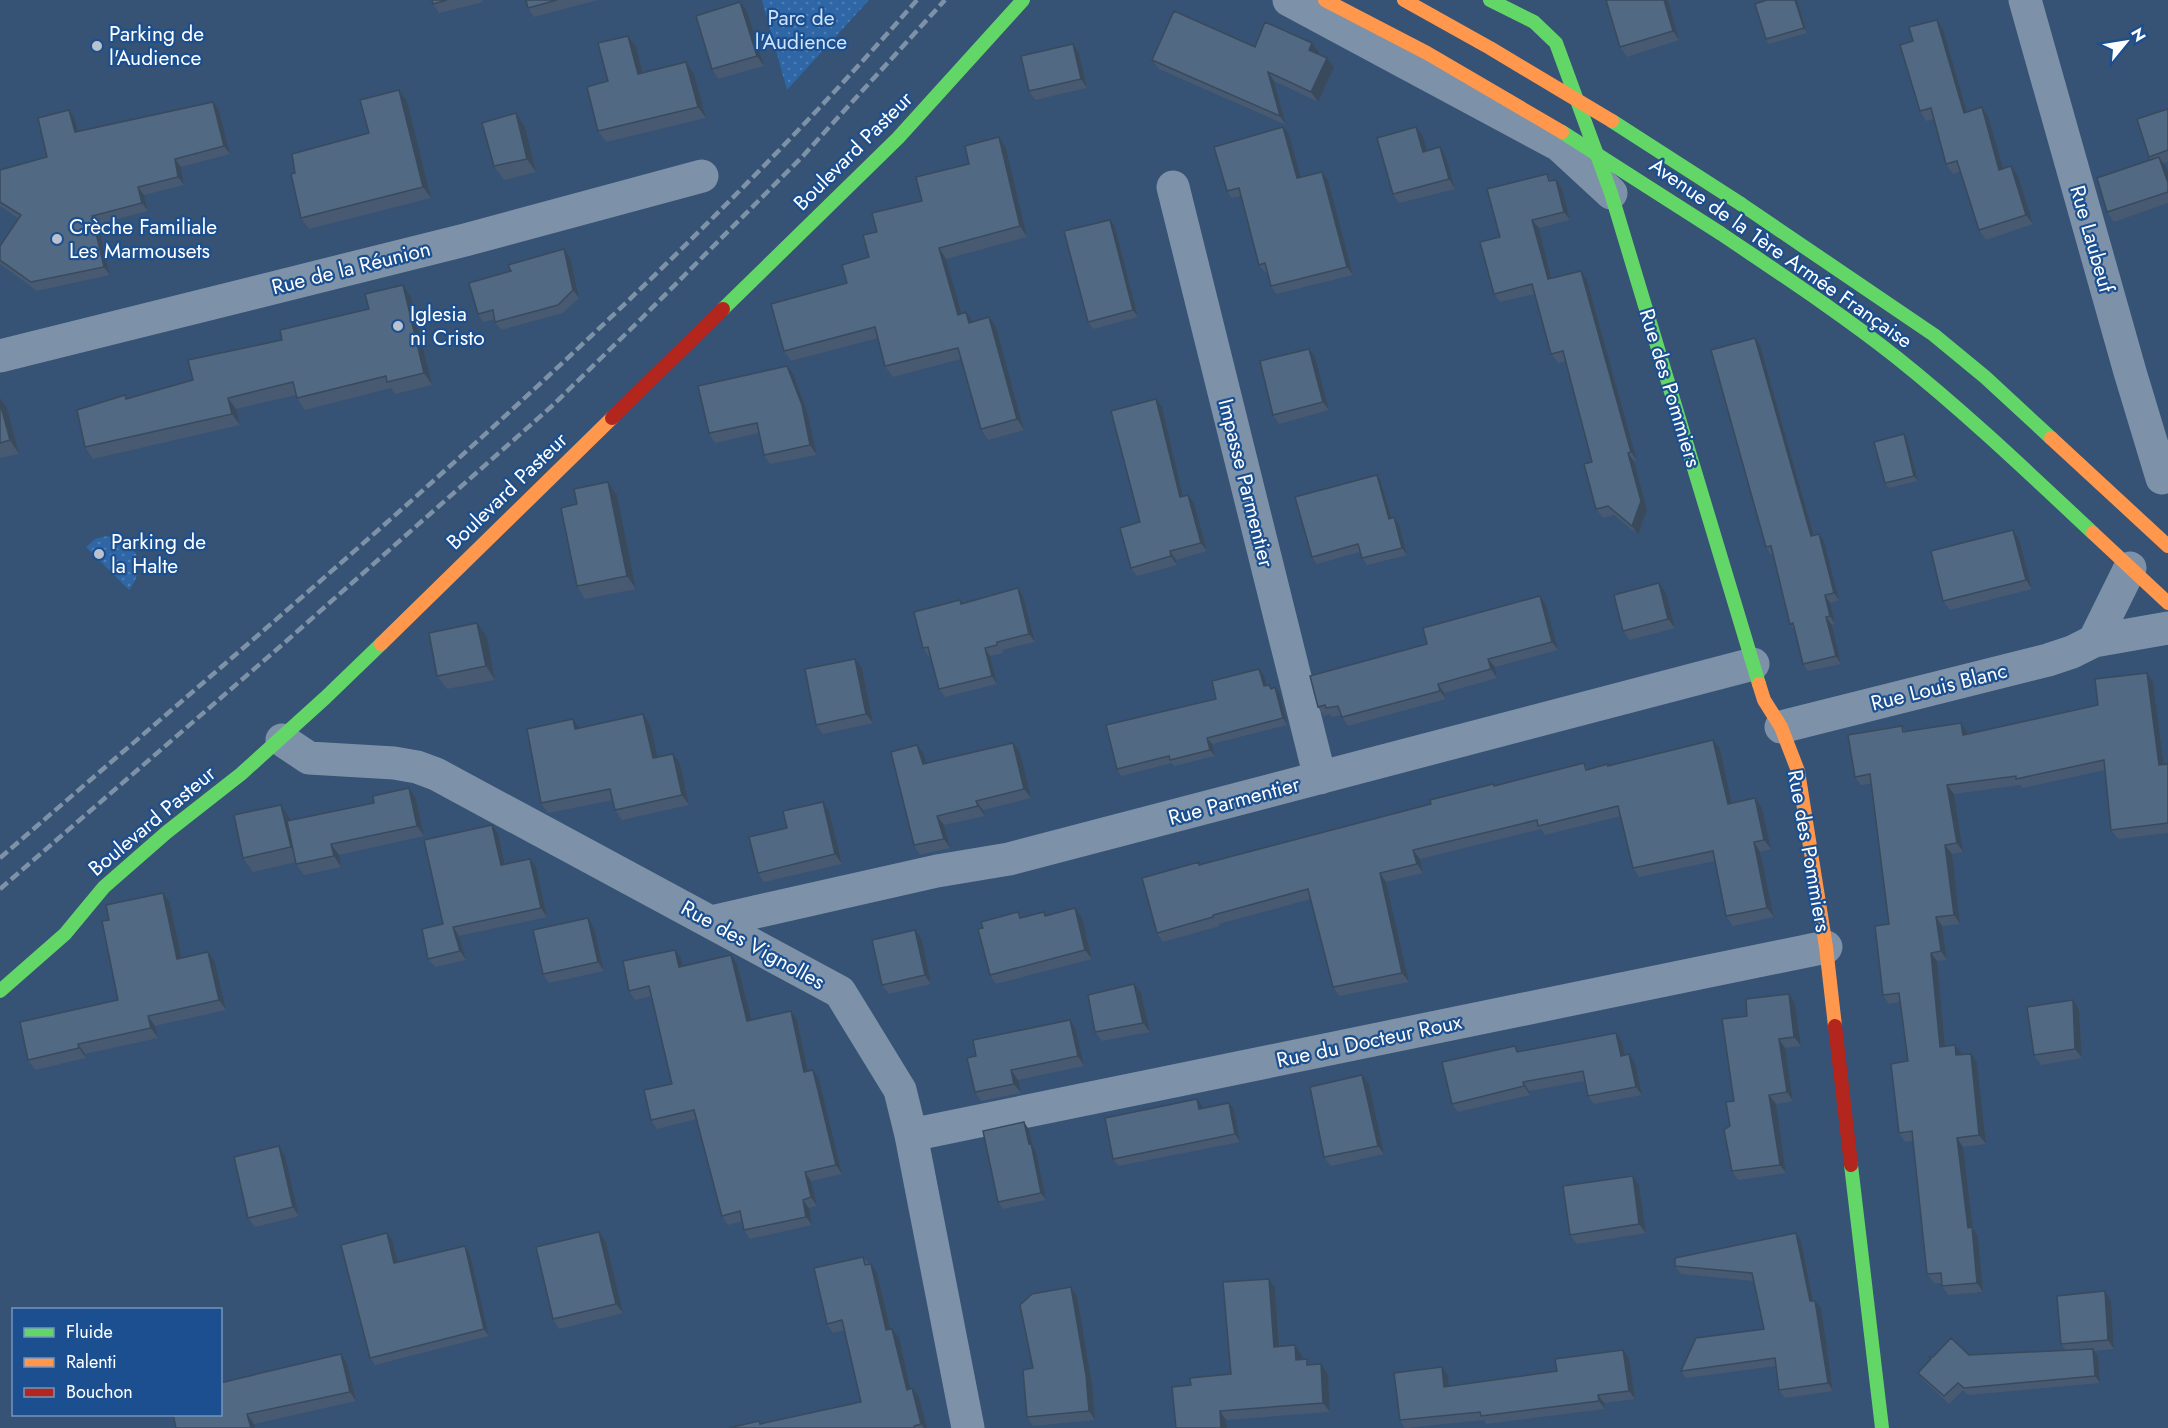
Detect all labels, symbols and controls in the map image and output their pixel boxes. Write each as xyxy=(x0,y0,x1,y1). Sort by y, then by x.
park label: Parc de l'Audience xyxy=(755,3,847,57)
north arrow xyxy=(2096,12,2156,72)
place label: Parking de l'Audience xyxy=(109,19,204,73)
text: N xyxy=(2125,23,2152,46)
marker: Parking de l'Audience xyxy=(90,39,104,53)
street label: Boulevard Pasteur xyxy=(787,84,920,217)
street label: Avenue de la 1ère Armée Française xyxy=(1643,150,1919,356)
street label: Rue Laubeuf xyxy=(2062,182,2122,297)
place label: Crèche Familiale Les Marmousets xyxy=(69,212,217,266)
marker: Crèche Familiale Les Marmousets xyxy=(50,232,64,246)
street label: Rue de la Réunion xyxy=(268,234,434,302)
place label: Iglesia ni Cristo xyxy=(410,299,485,353)
street label: Rue des Pommiers xyxy=(1632,305,1708,471)
marker: Iglesia ni Cristo xyxy=(391,319,405,333)
street label: Impasse Parmentier xyxy=(1211,396,1282,571)
street label: Boulevard Pasteur xyxy=(440,425,575,557)
place label: Parking de la Halte xyxy=(111,527,206,581)
marker: Parking de la Halte xyxy=(92,547,106,561)
street label: Rue Louis Blanc xyxy=(1868,656,2010,718)
street label: Boulevard Pasteur xyxy=(82,758,223,883)
street label: Rue des Pommiers xyxy=(1780,767,1838,935)
street label: Rue Parmentier xyxy=(1165,769,1304,833)
street label: Rue des Vignolles xyxy=(676,893,830,997)
street label: Rue du Docteur Roux xyxy=(1274,1007,1464,1075)
legend xyxy=(12,1308,222,1416)
text: Fluide xyxy=(66,1319,113,1345)
text: Ralenti xyxy=(66,1349,117,1375)
text: Bouchon xyxy=(66,1379,133,1405)

